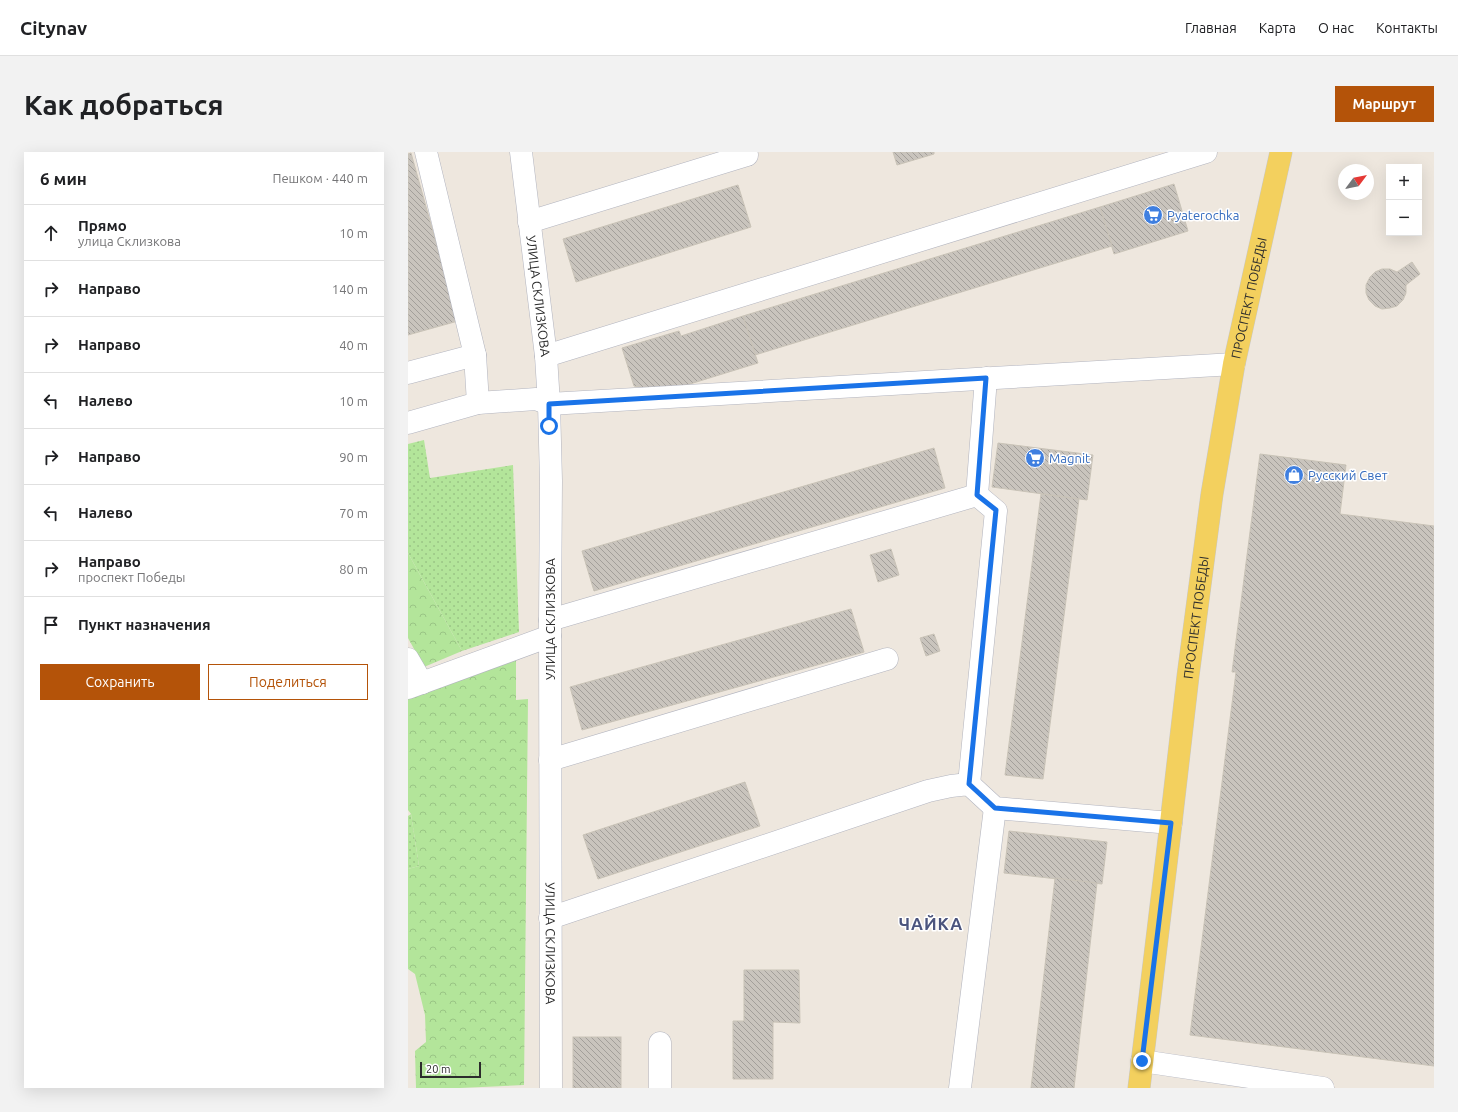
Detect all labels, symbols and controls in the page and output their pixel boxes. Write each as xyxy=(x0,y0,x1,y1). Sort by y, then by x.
text: Citynav xyxy=(20,17,87,39)
text: Главная xyxy=(1185,20,1237,36)
text: Карта xyxy=(1259,20,1296,36)
text: О нас xyxy=(1318,20,1354,36)
text: Контакты xyxy=(1376,20,1438,36)
button: Маршрут xyxy=(1335,86,1434,122)
text: Как добраться xyxy=(24,89,223,120)
north arrow xyxy=(1338,164,1374,200)
map controls xyxy=(1386,164,1422,236)
button: + xyxy=(1386,164,1422,200)
text: 6 мин xyxy=(40,169,87,188)
text: Пешком · 440 m xyxy=(272,171,368,185)
button: − xyxy=(1386,200,1422,236)
supermarket icon: Pyaterochka xyxy=(1142,204,1164,226)
place label: Pyaterochka xyxy=(1167,208,1239,222)
text: Прямо xyxy=(78,217,127,234)
icon: ahead xyxy=(40,222,62,244)
text: 10 m xyxy=(339,226,368,240)
text: улица Склизкова xyxy=(78,234,181,248)
street label: УЛИЦА СКЛИЗКОВА xyxy=(524,234,553,358)
street label: ПРОСПЕКТ ПОБЕДЫ xyxy=(1228,236,1269,360)
icon: right xyxy=(40,278,62,300)
text: Направо xyxy=(78,280,141,297)
text: 140 m xyxy=(332,282,368,296)
icon: right xyxy=(40,334,62,356)
text: Направо xyxy=(78,336,141,353)
text: 40 m xyxy=(339,338,368,352)
icon: left xyxy=(40,390,62,412)
text: Налево xyxy=(78,392,133,409)
text: 10 m xyxy=(339,394,368,408)
route start xyxy=(540,417,558,435)
icon: right xyxy=(40,446,62,468)
supermarket icon: Magnit xyxy=(1024,447,1046,469)
text: Направо xyxy=(78,448,141,465)
text: 90 m xyxy=(339,450,368,464)
place label: Magnit xyxy=(1049,451,1090,465)
shop icon: Русский Свет xyxy=(1283,464,1305,486)
place label: Русский Свет xyxy=(1308,468,1388,482)
icon: left xyxy=(40,502,62,524)
text: Налево xyxy=(78,504,133,521)
text: 70 m xyxy=(339,506,368,520)
text: Направо xyxy=(78,553,141,570)
street label: ПРОСПЕКТ ПОБЕДЫ xyxy=(1181,555,1211,680)
street label: УЛИЦА СКЛИЗКОВА xyxy=(543,557,557,680)
icon: right xyxy=(40,558,62,580)
text: 80 m xyxy=(339,562,368,576)
text: проспект Победы xyxy=(78,570,185,584)
icon: arrive xyxy=(40,614,62,636)
text: Пункт назначения xyxy=(78,616,211,633)
button: Сохранить xyxy=(40,664,200,700)
button: Поделиться xyxy=(208,664,368,700)
street label: УЛИЦА СКЛИЗКОВА xyxy=(544,882,558,1005)
district label: ЧАЙКА xyxy=(899,914,963,933)
route end xyxy=(1133,1052,1151,1070)
scale bar xyxy=(420,1060,481,1079)
text: 20 m xyxy=(426,1063,450,1075)

